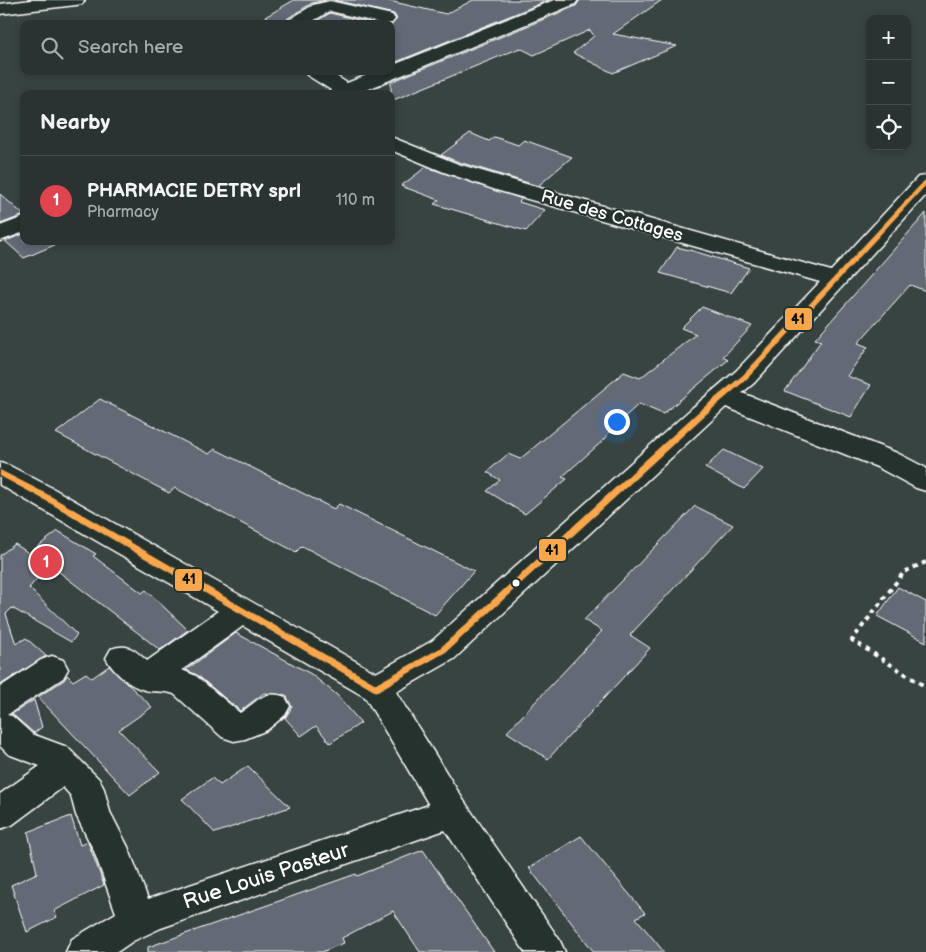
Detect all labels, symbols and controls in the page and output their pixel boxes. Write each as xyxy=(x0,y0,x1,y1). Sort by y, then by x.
map controls xyxy=(866,15,911,150)
button: + xyxy=(866,15,911,60)
search box xyxy=(20,20,395,75)
icon: search xyxy=(38,34,66,62)
text: Search here xyxy=(78,36,183,59)
button: − xyxy=(866,60,911,105)
button: locate xyxy=(866,105,911,150)
text: Nearby xyxy=(40,110,110,135)
text: PHARMACIE DETRY sprl xyxy=(87,180,301,203)
street label: Rue des Cottages xyxy=(539,186,685,246)
text: 1 xyxy=(53,191,59,210)
text: 110 m xyxy=(336,191,375,210)
text: Pharmacy xyxy=(87,203,159,222)
line badge: 41 xyxy=(784,307,813,331)
text: 41 xyxy=(791,311,805,328)
your location xyxy=(604,409,630,435)
line badge: 41 xyxy=(538,538,567,562)
text: 41 xyxy=(545,542,559,559)
pin: 1 xyxy=(30,543,62,581)
line badge: 41 xyxy=(174,568,203,592)
text: 41 xyxy=(182,571,196,588)
unlabelled marker xyxy=(511,578,521,588)
street label: Rue Louis Pasteur xyxy=(180,837,352,915)

